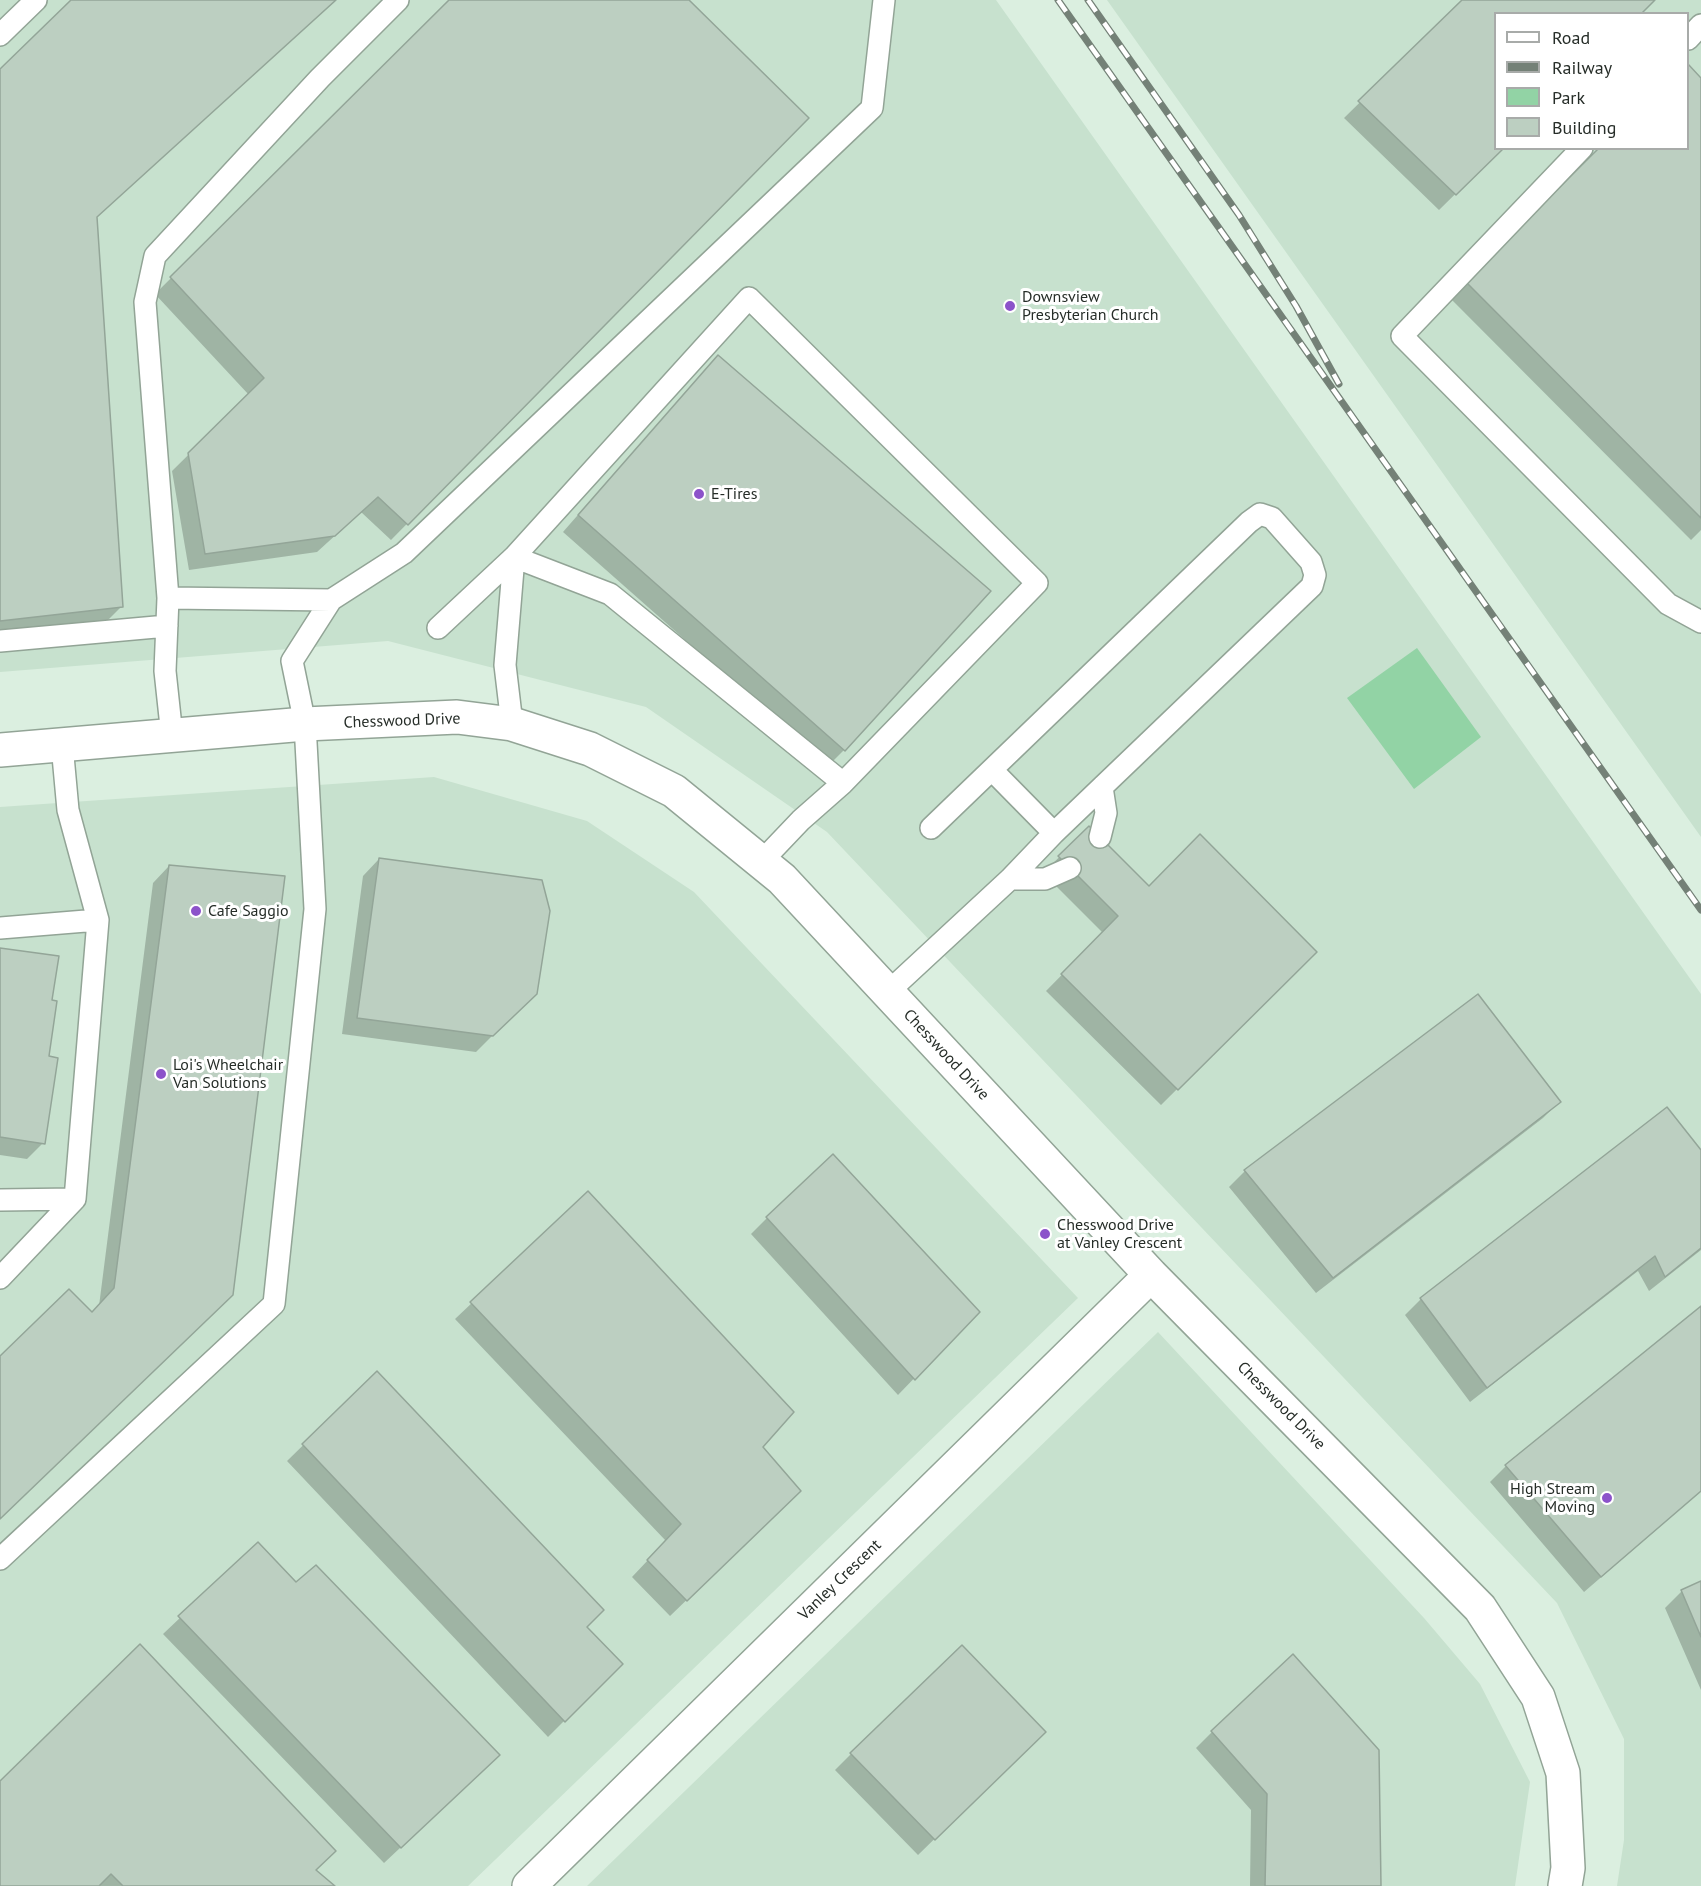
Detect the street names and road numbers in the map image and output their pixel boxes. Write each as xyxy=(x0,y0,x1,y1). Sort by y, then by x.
street label: Chesswood Drive xyxy=(343,709,461,733)
street label: Chesswood Drive xyxy=(899,1006,993,1104)
street label: Chesswood Drive xyxy=(1233,1358,1329,1454)
street label: Vanley Crescent xyxy=(795,1536,885,1624)

